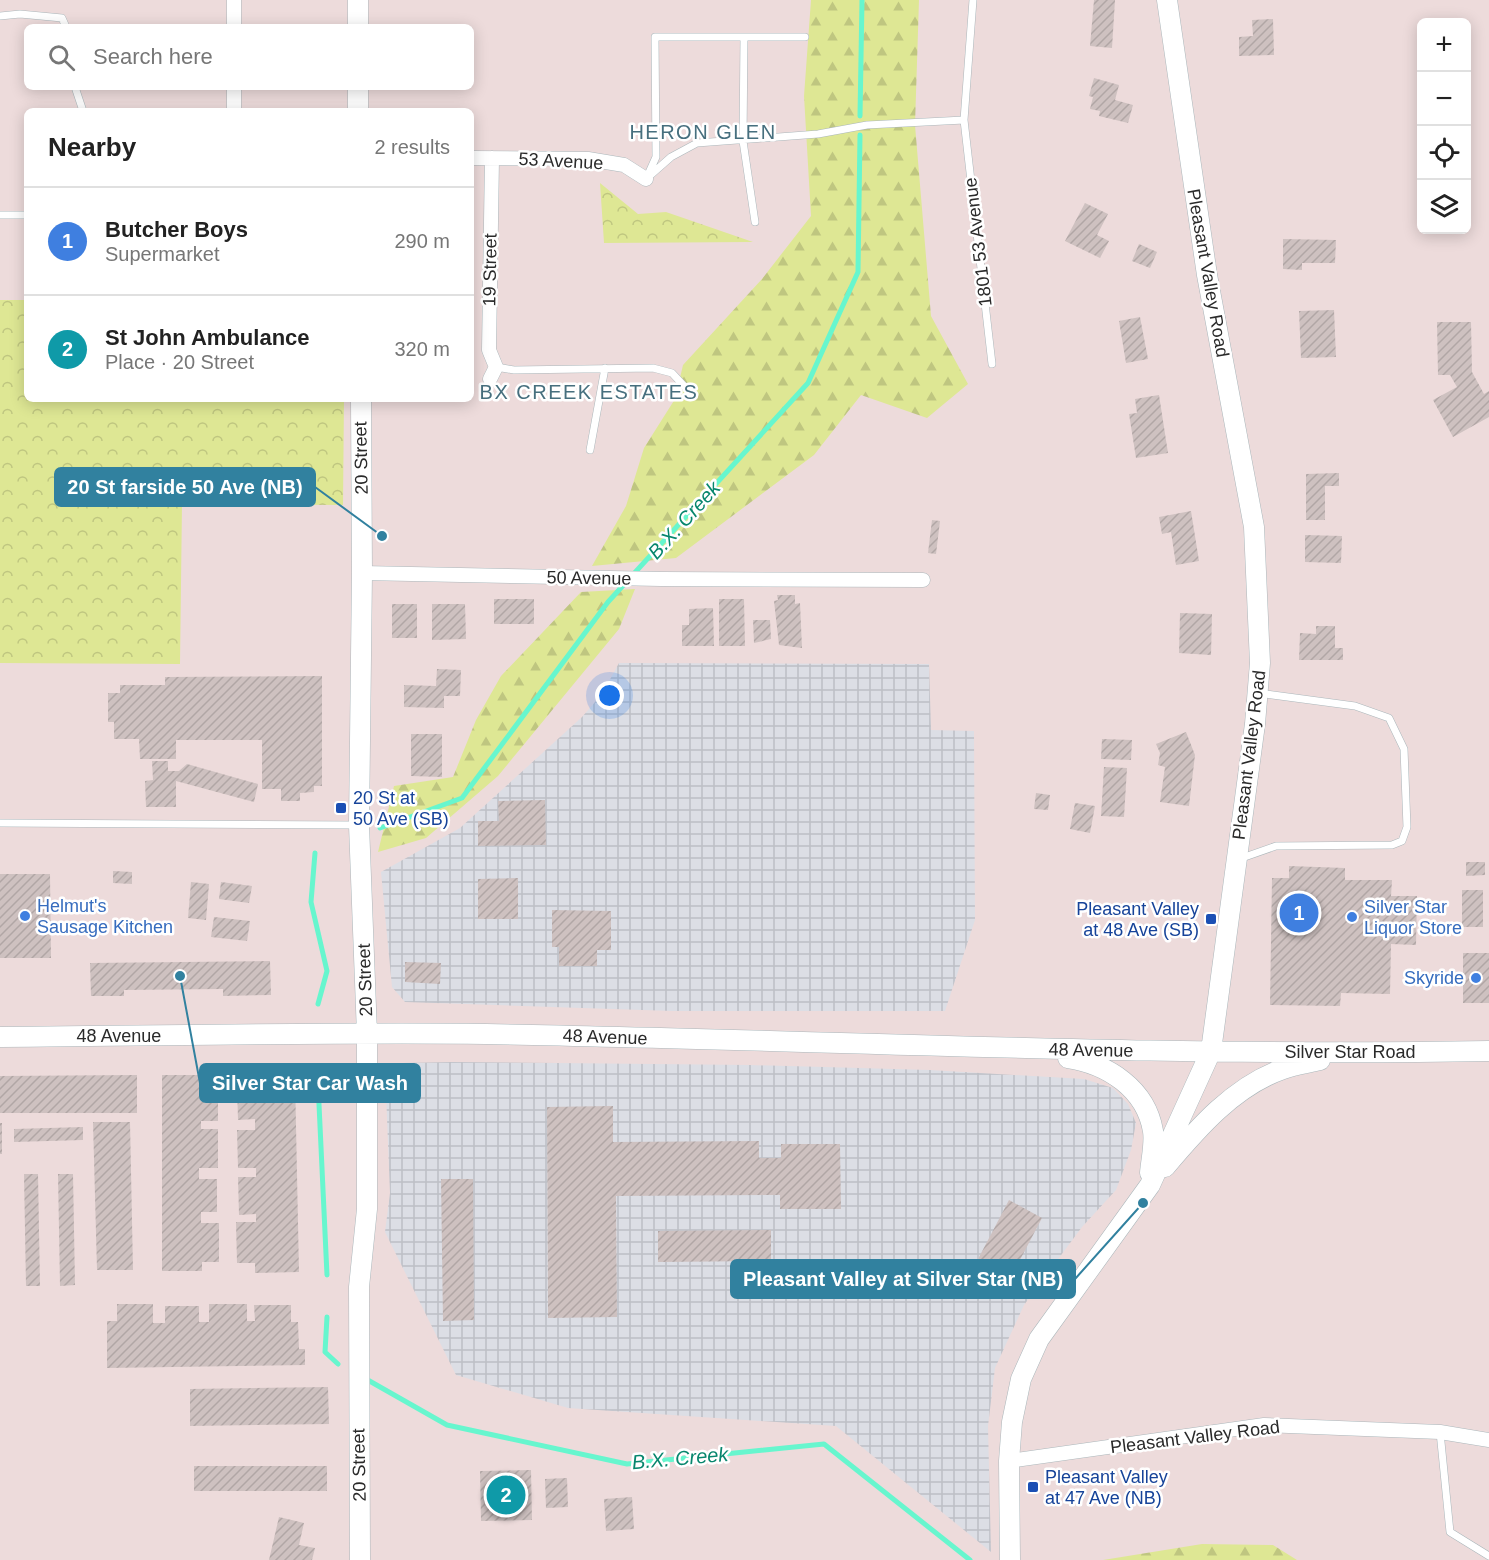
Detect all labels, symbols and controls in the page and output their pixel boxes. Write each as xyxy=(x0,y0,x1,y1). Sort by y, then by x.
map controls xyxy=(1417,18,1471,234)
button: + xyxy=(1417,18,1471,72)
search box xyxy=(24,24,474,90)
icon: search xyxy=(45,41,78,74)
text: Search here xyxy=(93,44,213,69)
button: − xyxy=(1417,72,1471,126)
district label: HERON GLEN xyxy=(629,121,777,143)
button: locate xyxy=(1417,126,1471,180)
text: Nearby xyxy=(48,132,136,162)
text: 2 results xyxy=(374,136,450,158)
street label: 53 Avenue xyxy=(518,149,604,173)
street label: 1801 53 Avenue xyxy=(960,176,996,308)
button: layers xyxy=(1417,180,1471,234)
street label: Pleasant Valley Road xyxy=(1183,187,1233,359)
text: Butcher Boys xyxy=(105,217,248,242)
text: 1 xyxy=(62,230,73,252)
text: 290 m xyxy=(394,230,450,252)
street label: 19 Street xyxy=(479,233,501,307)
text: Supermarket xyxy=(105,243,220,265)
text: St John Ambulance xyxy=(105,325,310,350)
text: 2 xyxy=(62,338,73,360)
text: 320 m xyxy=(394,338,450,360)
text: Place · 20 Street xyxy=(105,351,254,373)
district label: BX CREEK ESTATES xyxy=(480,381,698,403)
street label: 20 Street xyxy=(350,421,372,495)
callout: 20 St farside 50 Ave (NB) xyxy=(55,468,315,506)
text: 20 St farside 50 Ave (NB) xyxy=(67,476,303,498)
water label: B.X. Creek xyxy=(643,476,725,563)
street label: 50 Avenue xyxy=(546,567,632,589)
street label: Pleasant Valley Road xyxy=(1229,669,1269,841)
your location xyxy=(595,681,624,710)
place label: 20 St at 50 Ave (SB) xyxy=(353,788,449,829)
marker: 20 St at 50 Ave (SB) xyxy=(334,801,348,815)
pin: 1 xyxy=(1280,890,1318,936)
place label: Helmut's Sausage Kitchen xyxy=(37,896,173,937)
place label: Silver Star Liquor Store xyxy=(1364,897,1462,938)
place label: Pleasant Valley at 48 Ave (SB) xyxy=(1076,899,1199,940)
marker: Helmut's Sausage Kitchen xyxy=(18,909,32,923)
marker: Silver Star Liquor Store xyxy=(1345,910,1359,924)
marker: Pleasant Valley at 48 Ave (SB) xyxy=(1204,912,1218,926)
street label: 20 Street xyxy=(354,943,376,1017)
place label: Skyride xyxy=(1404,968,1464,988)
marker: Skyride xyxy=(1469,971,1483,985)
street label: 48 Avenue xyxy=(77,1026,161,1046)
street label: 48 Avenue xyxy=(562,1026,648,1048)
street label: 48 Avenue xyxy=(1048,1039,1134,1061)
street label: Silver Star Road xyxy=(1284,1042,1416,1062)
callout: Silver Star Car Wash xyxy=(200,1064,420,1102)
text: Silver Star Car Wash xyxy=(212,1072,408,1094)
callout: Pleasant Valley at Silver Star (NB) xyxy=(731,1260,1075,1298)
text: Pleasant Valley at Silver Star (NB) xyxy=(743,1268,1063,1290)
street label: Pleasant Valley Road xyxy=(1109,1417,1281,1457)
street label: 20 Street xyxy=(348,1428,370,1502)
water label: B.X. Creek xyxy=(631,1443,730,1473)
place label: Pleasant Valley at 47 Ave (NB) xyxy=(1045,1467,1168,1508)
pin: 2 xyxy=(486,1472,526,1518)
marker: Pleasant Valley at 47 Ave (NB) xyxy=(1026,1480,1040,1494)

